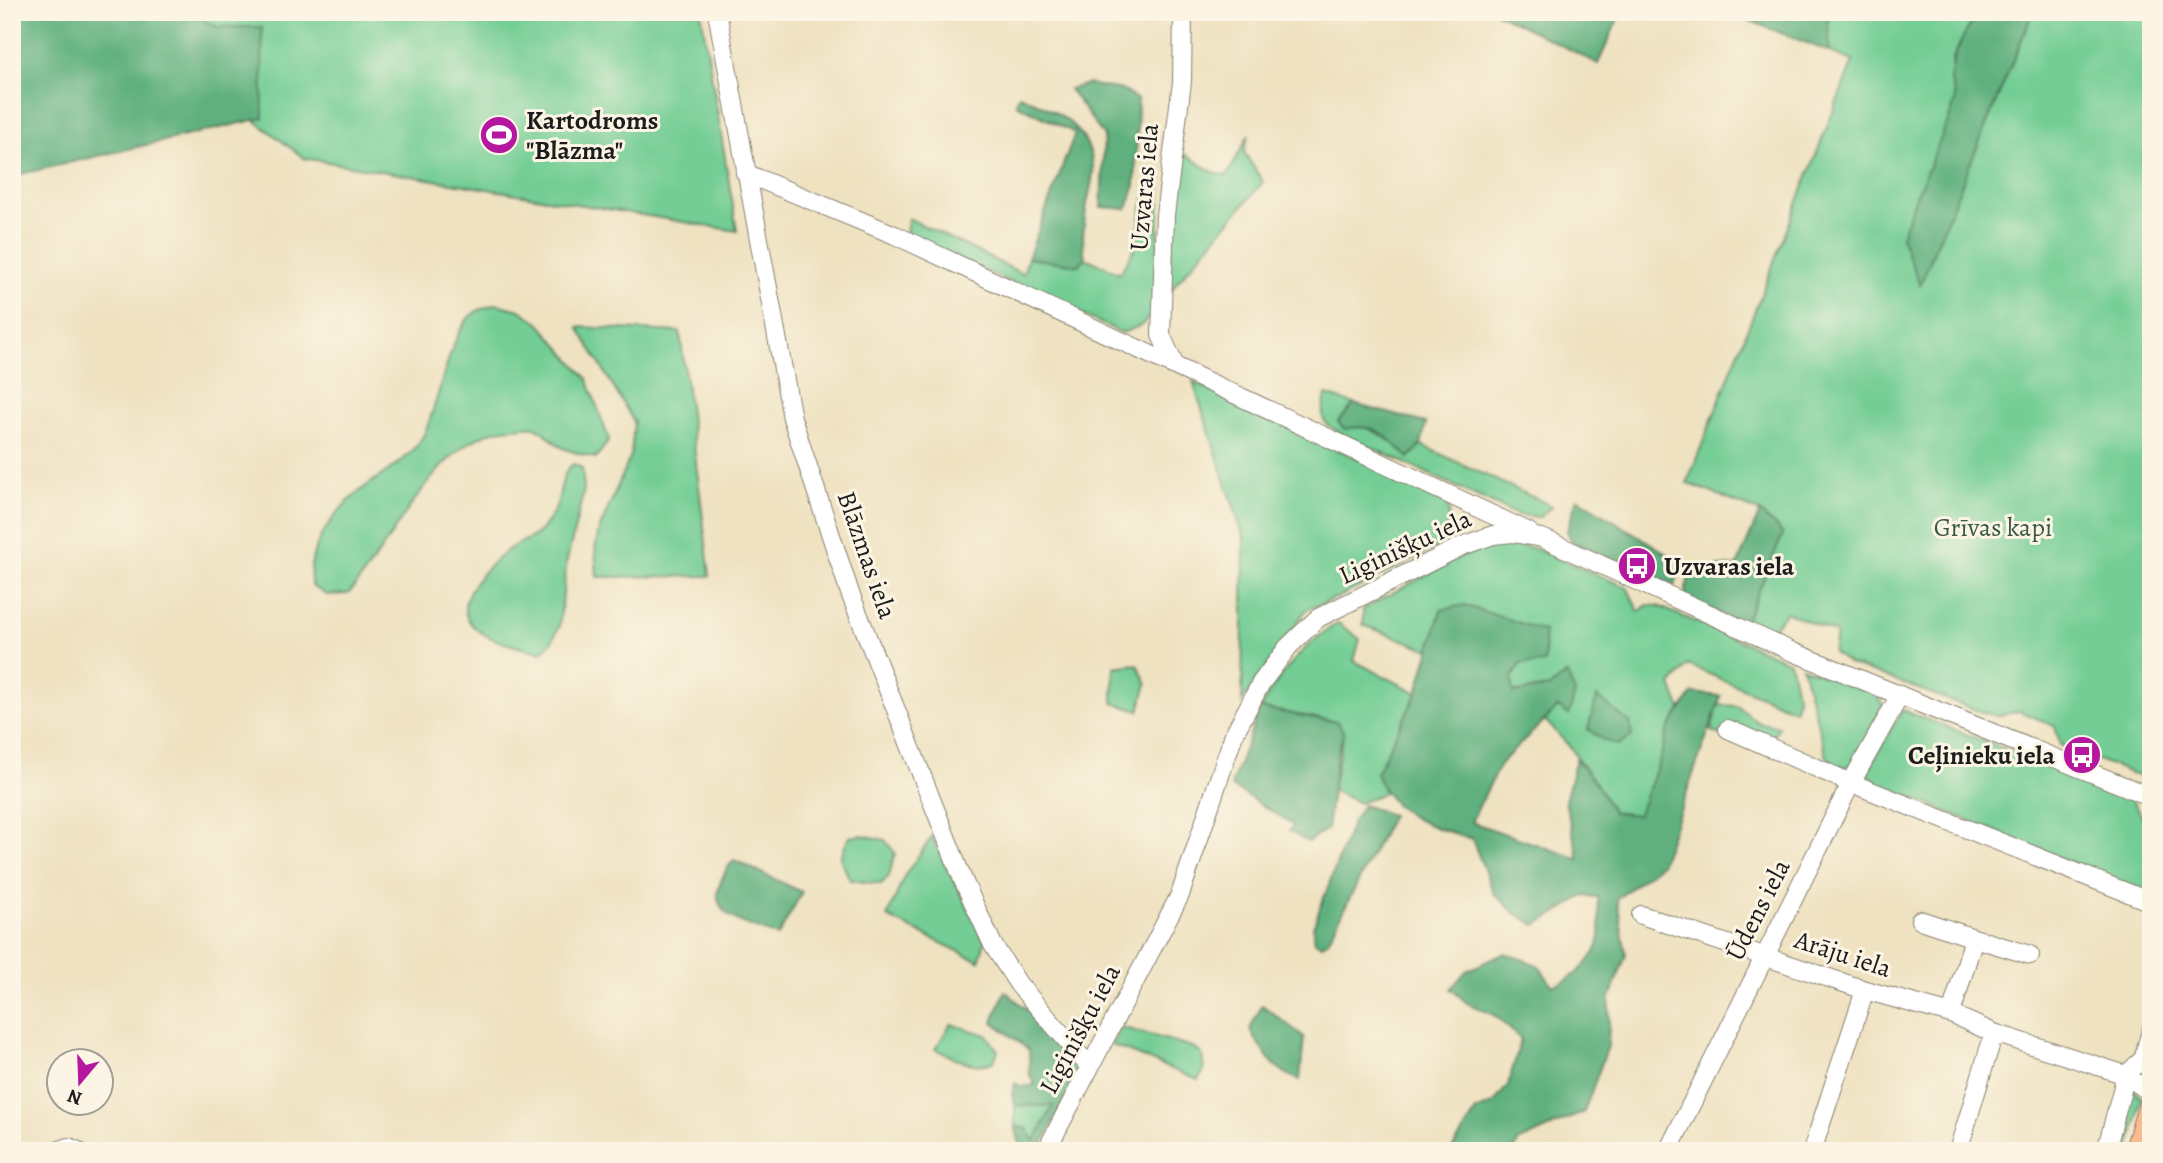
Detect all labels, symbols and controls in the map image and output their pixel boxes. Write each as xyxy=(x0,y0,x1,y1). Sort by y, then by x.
place label: Kartodroms "Blāzma" xyxy=(526,103,658,168)
sports icon: Kartodroms "Blāzma" xyxy=(478,114,520,156)
street label: Uzvaras iela xyxy=(1121,122,1167,252)
street label: Blāzmas iela xyxy=(829,487,905,623)
street label: Liginišķu iela xyxy=(1333,501,1477,593)
park label: Grīvas kapi xyxy=(1934,510,2052,545)
bus stop icon: Uzvaras iela xyxy=(1616,545,1658,587)
place label: Uzvaras iela xyxy=(1664,549,1795,584)
bus stop icon: Ceļinieku iela xyxy=(2061,734,2103,776)
place label: Ceļinieku iela xyxy=(1908,738,2055,773)
street label: Ūdens iela xyxy=(1717,853,1799,967)
street label: Arāju iela xyxy=(1789,922,1896,986)
street label: Liginišķu iela xyxy=(1031,958,1129,1100)
north arrow xyxy=(46,1048,116,1118)
text: N xyxy=(64,1083,86,1112)

